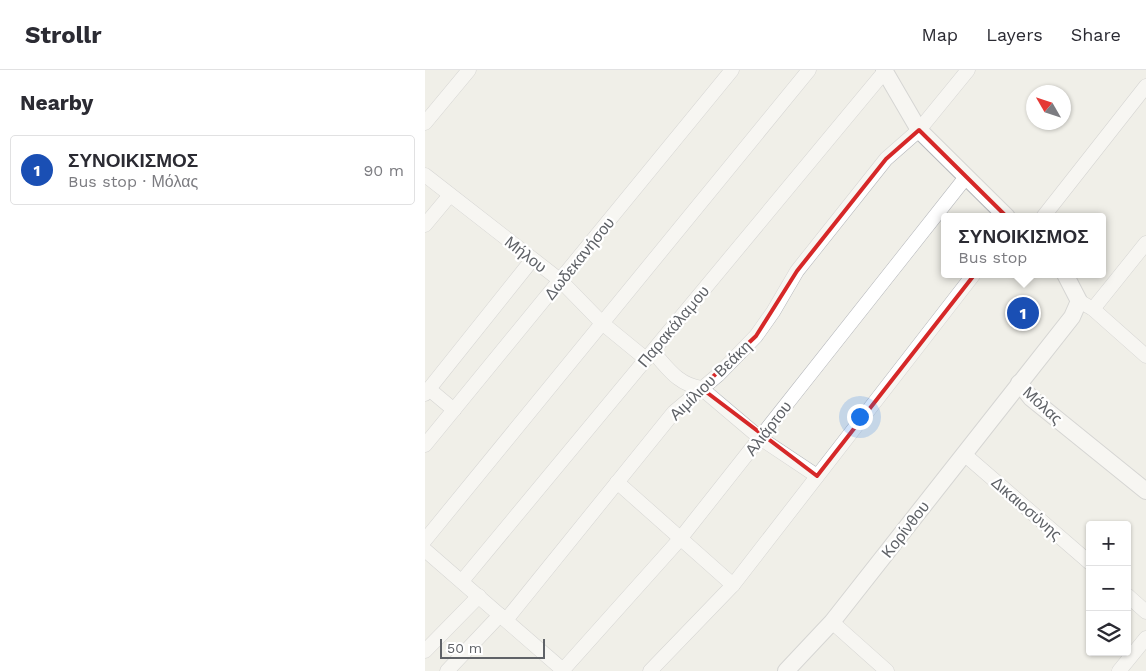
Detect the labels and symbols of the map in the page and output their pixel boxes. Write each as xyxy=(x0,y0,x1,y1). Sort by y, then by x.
north arrow xyxy=(1026,85,1071,130)
street label: Δωδεκανήσου xyxy=(540,213,618,303)
street label: Μήλου xyxy=(501,232,550,277)
street label: Παρακάλαμου xyxy=(634,282,713,371)
pin: 1 xyxy=(1007,294,1039,332)
street label: Αιμίλιου Βεάκη xyxy=(665,337,755,424)
street label: Μόλας xyxy=(1019,383,1067,428)
street label: Αλιάρτου xyxy=(741,397,796,459)
your location xyxy=(847,404,873,430)
street label: Δικαιοσύνης xyxy=(988,473,1066,544)
street label: Κορίνθου xyxy=(877,497,933,561)
scale bar xyxy=(440,636,545,659)

